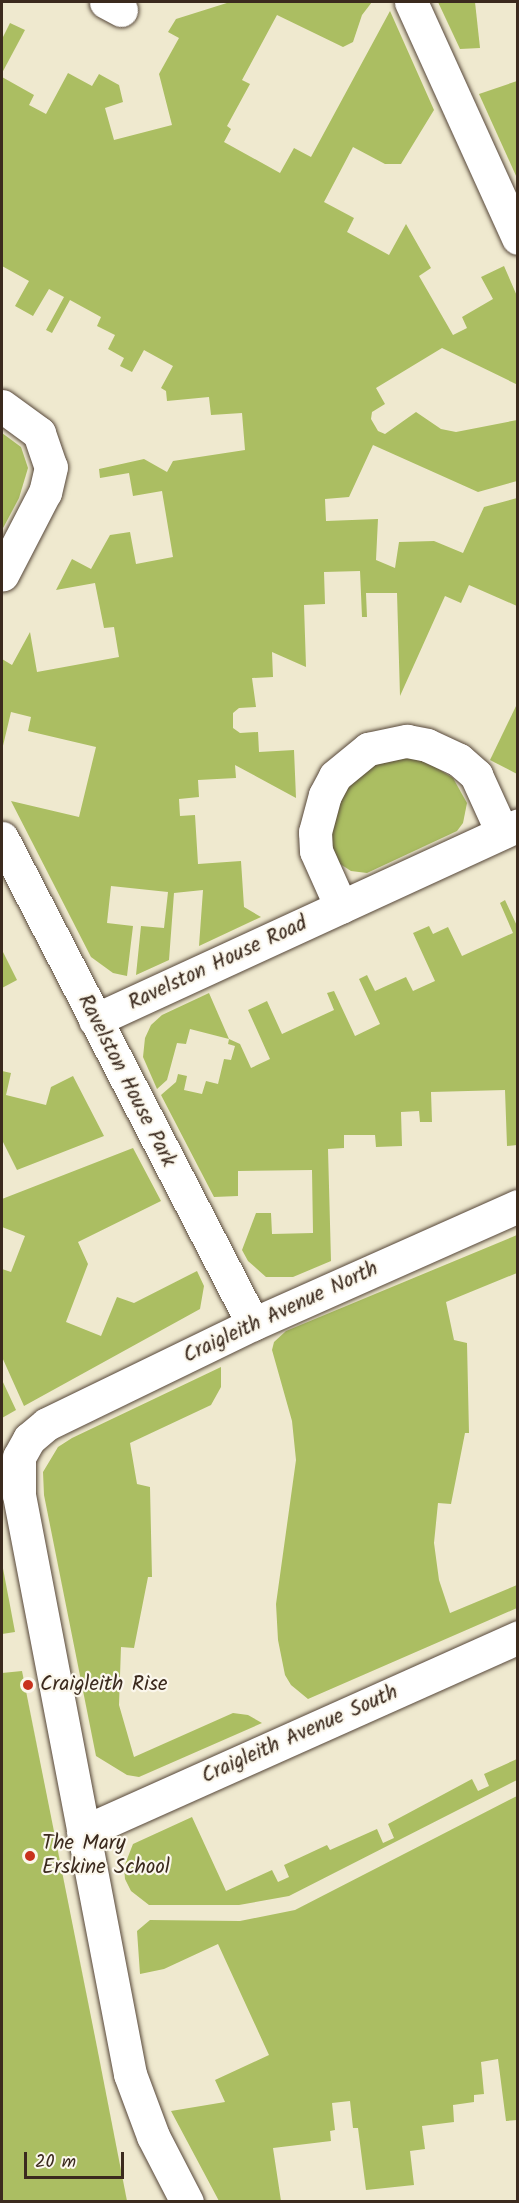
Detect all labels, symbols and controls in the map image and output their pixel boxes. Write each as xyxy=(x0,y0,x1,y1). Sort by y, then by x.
street label: Ravelston House Road xyxy=(125,912,311,1016)
street label: Ravelston House Park xyxy=(72,990,180,1172)
street label: Craigleith Avenue North xyxy=(180,1257,382,1369)
place label: Craigleith Rise xyxy=(40,1672,167,1698)
marker: Craigleith Rise xyxy=(21,1678,35,1692)
street label: Craigleith Avenue South xyxy=(198,1680,402,1790)
place label: The Mary Erskine School xyxy=(42,1831,170,1881)
marker: The Mary Erskine School xyxy=(23,1849,37,1863)
scale bar xyxy=(27,2140,128,2178)
text: 20 m xyxy=(35,2148,76,2177)

